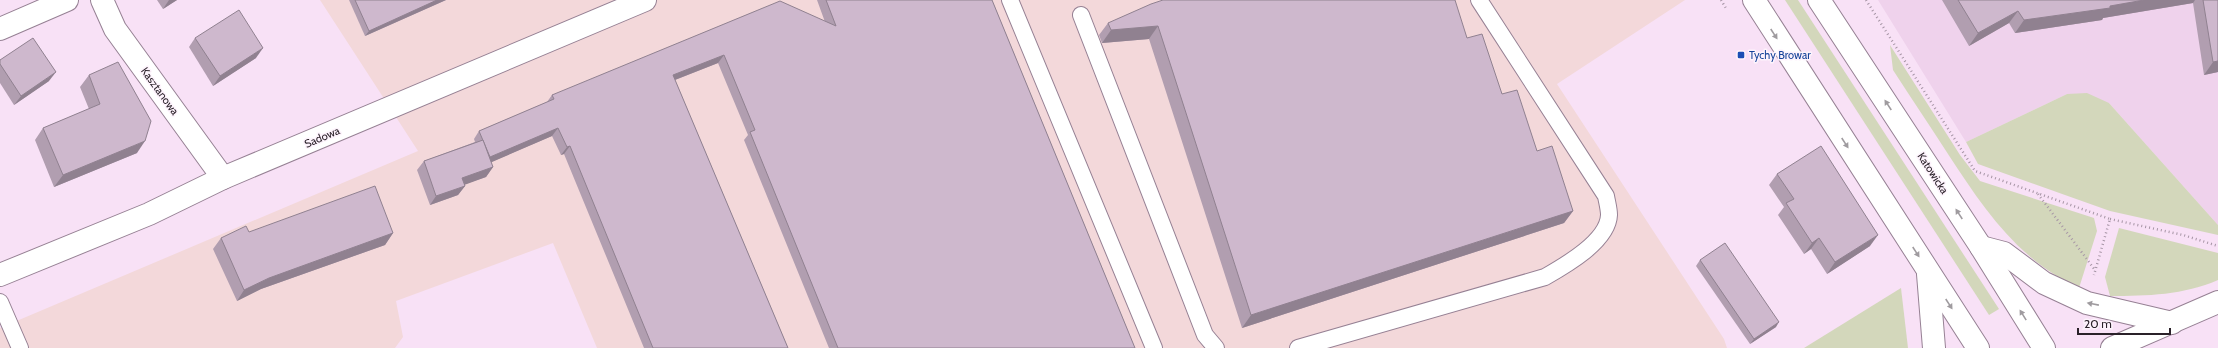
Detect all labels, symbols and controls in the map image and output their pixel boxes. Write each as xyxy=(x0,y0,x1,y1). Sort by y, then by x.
one-way arrow xyxy=(1770,28,1778,39)
place label: Tychy Browar xyxy=(1749,48,1811,62)
marker: Tychy Browar xyxy=(1736,50,1746,60)
street label: Kasztanowa xyxy=(138,64,182,118)
one-way arrow xyxy=(1884,100,1892,110)
street label: Sadowa xyxy=(302,123,342,151)
one-way arrow xyxy=(1841,137,1848,148)
street label: Katowicka xyxy=(1914,150,1952,197)
one-way arrow xyxy=(1955,209,1963,219)
one-way arrow xyxy=(1912,246,1919,257)
one-way arrow xyxy=(1946,298,1953,310)
one-way arrow xyxy=(2087,300,2099,306)
one-way arrow xyxy=(2020,309,2027,321)
scale bar xyxy=(2078,310,2170,336)
text: 20 m xyxy=(2084,316,2112,331)

